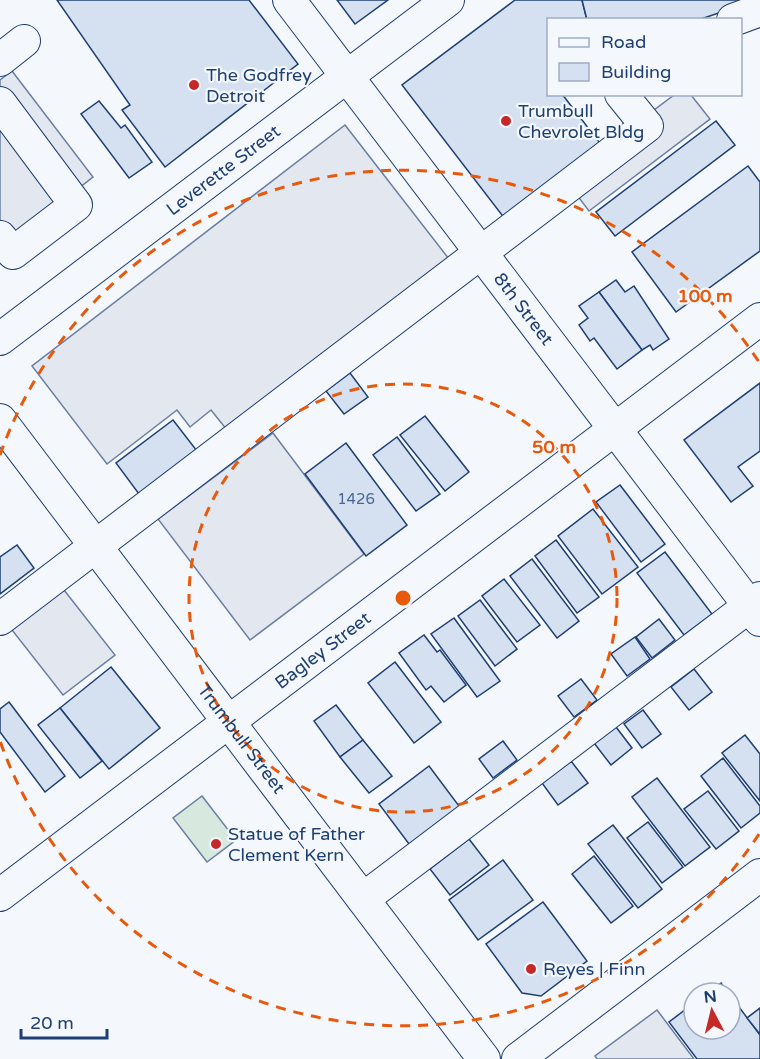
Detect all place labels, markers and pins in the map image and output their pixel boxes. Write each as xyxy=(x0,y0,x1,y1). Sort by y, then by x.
place label: The Godfrey Detroit xyxy=(206,64,312,107)
marker: The Godfrey Detroit xyxy=(187,78,201,92)
place label: Trumbull Chevrolet Bldg xyxy=(518,100,644,143)
marker: Trumbull Chevrolet Bldg xyxy=(499,114,513,128)
centre of rings xyxy=(393,588,413,608)
place label: Statue of Father Clement Kern xyxy=(228,823,365,866)
marker: Statue of Father Clement Kern xyxy=(209,837,223,851)
place label: Reyes | Finn xyxy=(543,958,645,980)
marker: Reyes | Finn xyxy=(524,962,538,976)

